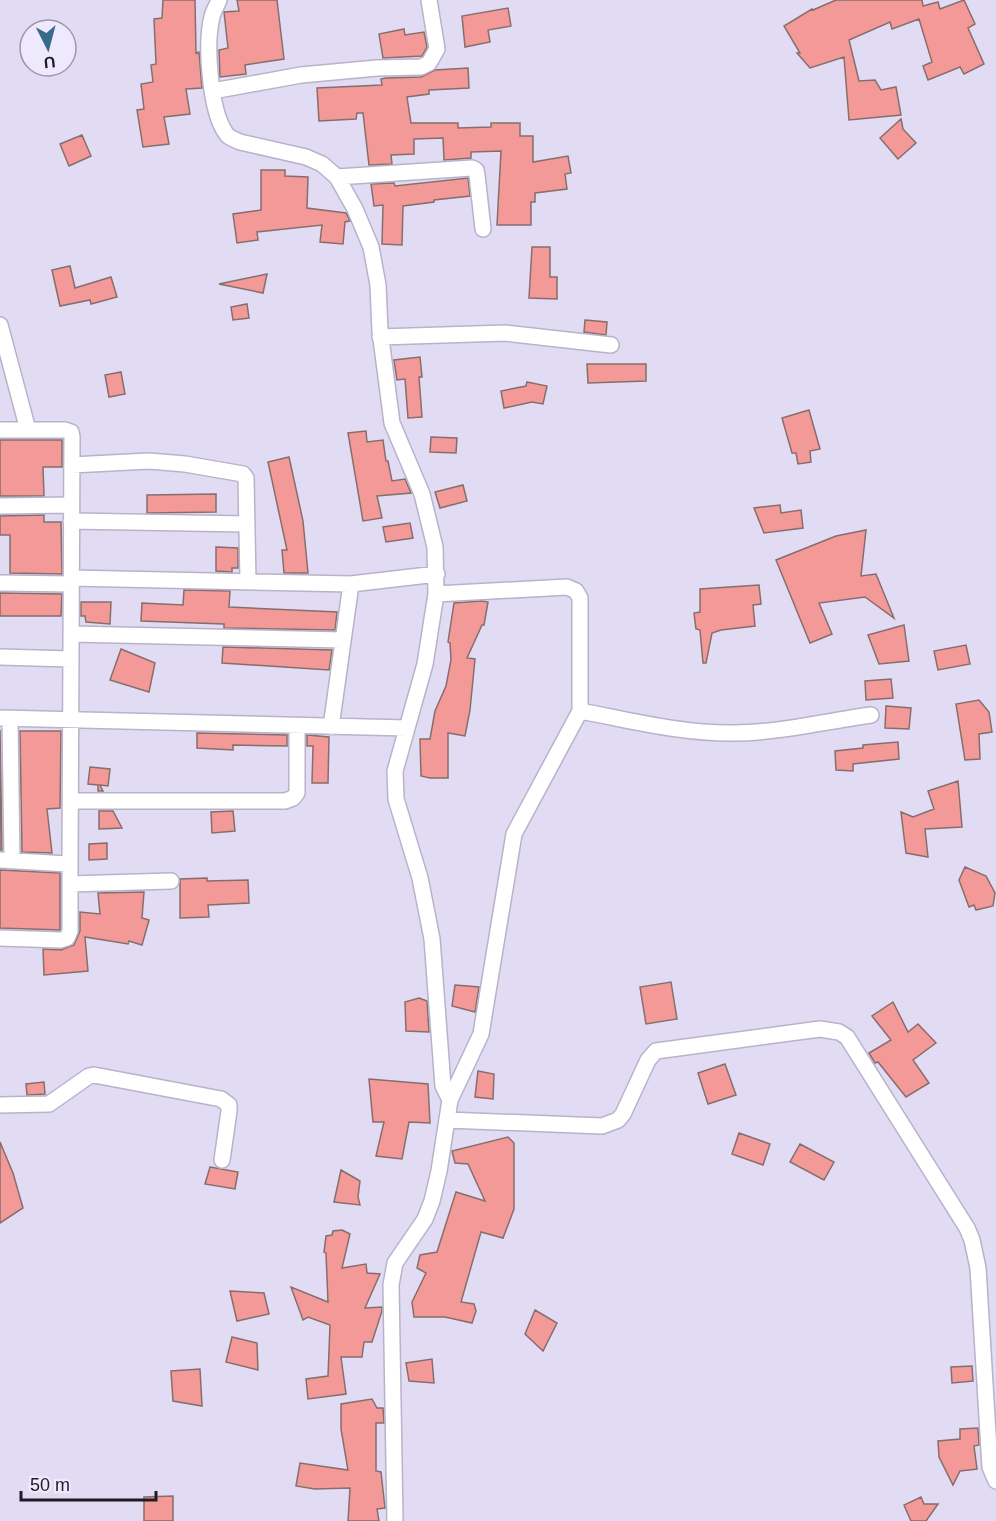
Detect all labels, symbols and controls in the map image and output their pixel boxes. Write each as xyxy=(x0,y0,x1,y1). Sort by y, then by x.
north arrow xyxy=(18,18,78,78)
text: U xyxy=(43,53,56,71)
scale bar xyxy=(21,1464,156,1502)
text: 50 m xyxy=(30,1475,70,1495)

